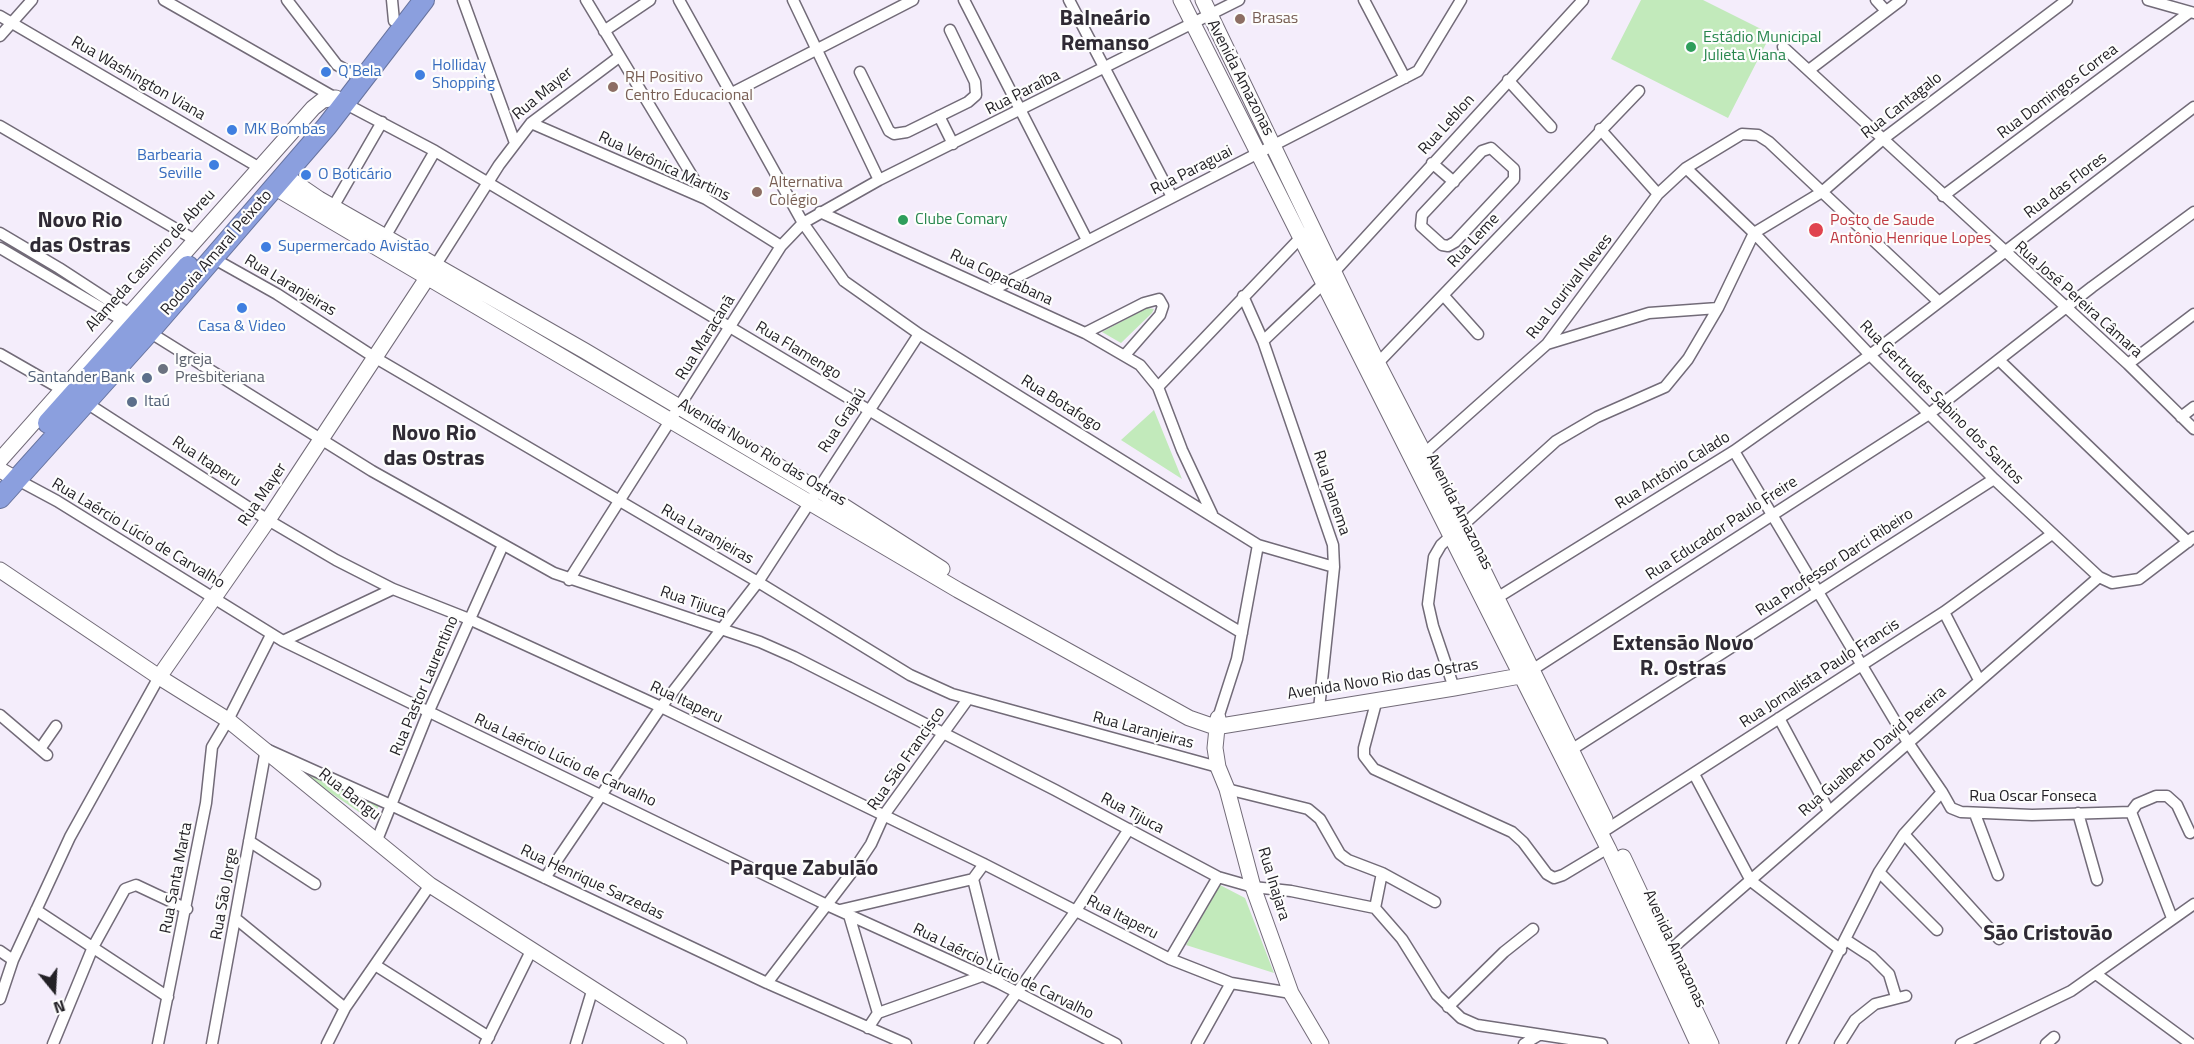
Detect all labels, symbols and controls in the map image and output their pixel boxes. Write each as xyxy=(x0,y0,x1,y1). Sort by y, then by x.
district label: Balneário Remanso xyxy=(1060,7,1150,58)
place label: Brasas xyxy=(1252,9,1298,29)
marker: Brasas xyxy=(1233,12,1247,26)
street label: Avenida Amazonas xyxy=(1202,17,1278,139)
place label: Estádio Municipal Julieta Viana xyxy=(1703,28,1822,66)
street label: Rua Washington Viana xyxy=(67,33,209,125)
marker: Estádio Municipal Julieta Viana xyxy=(1684,40,1698,54)
street label: Rua Domingos Correa xyxy=(1994,40,2122,144)
place label: Holliday Shopping xyxy=(432,56,495,94)
place label: Q'Bela xyxy=(338,62,382,82)
street label: Rua Mayer xyxy=(509,63,577,125)
marker: Q'Bela xyxy=(319,65,333,79)
street label: Rua Paraíba xyxy=(983,66,1063,120)
marker: Holliday Shopping xyxy=(413,68,427,82)
place label: RH Positivo Centro Educacional xyxy=(625,68,753,106)
street label: Rua Cantagalo xyxy=(1858,69,1946,143)
marker: RH Positivo Centro Educacional xyxy=(606,80,620,94)
street label: Rua Leblon xyxy=(1415,91,1479,159)
place label: MK Bombas xyxy=(244,120,326,140)
marker: MK Bombas xyxy=(225,123,239,137)
street label: Rua Verônica Martins xyxy=(595,128,733,206)
street label: Rua Paraguai xyxy=(1148,142,1236,200)
place label: Barbearia Seville xyxy=(137,146,202,184)
street label: Rua das Flores xyxy=(2021,149,2111,223)
marker: Barbearia Seville xyxy=(207,158,221,172)
place label: O Boticário xyxy=(318,165,392,185)
marker: O Boticário xyxy=(299,168,313,182)
place label: Alternativa Colégio xyxy=(769,173,843,211)
marker: Alternativa Colégio xyxy=(750,185,764,199)
street label: Alameda Casimiro de Abreu xyxy=(82,186,220,336)
street label: Rodovia Amaral Peixoto xyxy=(157,186,277,320)
district label: Novo Rio das Ostras xyxy=(29,209,131,260)
place label: Clube Comary xyxy=(915,210,1008,230)
street label: Rua Leme xyxy=(1444,210,1504,272)
place label: Posto de Saude Antônio Henrique Lopes xyxy=(1830,211,1991,249)
marker: Clube Comary xyxy=(896,213,910,227)
marker: Posto de Saude Antônio Henrique Lopes xyxy=(1807,221,1825,239)
street label: Rua Lourival Neves xyxy=(1523,231,1617,343)
place label: Supermercado Avistão xyxy=(278,237,429,257)
street label: Rua José Pereira Câmara xyxy=(2010,238,2146,362)
marker: Supermercado Avistão xyxy=(259,240,273,254)
street label: Rua Copacabana xyxy=(947,246,1055,310)
street label: Rua Laranjeiras xyxy=(241,251,339,321)
street label: Rua Maracanã xyxy=(672,292,740,384)
marker: Casa & Video xyxy=(235,301,249,315)
place label: Casa & Video xyxy=(198,317,286,337)
street label: Rua Gertrudes Sabino dos Santos xyxy=(1855,317,2027,489)
street label: Rua Flamengo xyxy=(752,318,844,384)
place label: Igreja Presbiteriana xyxy=(175,350,265,388)
marker: Igreja Presbiteriana xyxy=(156,362,170,376)
place label: Santander Bank xyxy=(28,368,135,388)
marker: Santander Bank xyxy=(140,371,154,385)
street label: Rua Botafogo xyxy=(1017,371,1105,437)
street label: Rua Grajaú xyxy=(815,385,871,457)
place label: Itaú xyxy=(144,392,170,412)
marker: Itaú xyxy=(125,395,139,409)
street label: Avenida Novo Rio das Ostras xyxy=(674,395,850,511)
district label: Novo Rio das Ostras xyxy=(383,422,485,474)
street label: Rua Antônio Calado xyxy=(1612,428,1734,514)
street label: Rua Itaperu xyxy=(168,433,244,491)
street label: Rua Ipanema xyxy=(1308,448,1354,538)
street label: Avenida Amazonas xyxy=(1421,451,1497,573)
street label: Rua Mayer xyxy=(235,460,291,530)
street label: Rua Educador Paulo Freire xyxy=(1643,473,1801,585)
street label: Rua Laércio Lúcio de Carvalho xyxy=(48,475,228,593)
street label: Rua Laranjeiras xyxy=(657,501,757,569)
street label: Rua Professor Darci Ribeiro xyxy=(1753,505,1917,621)
street label: Rua Tijuca xyxy=(657,583,729,623)
street label: Rua Pastor Laurentino xyxy=(387,613,463,759)
street label: Rua Jornalista Paulo Francis xyxy=(1737,615,1903,733)
district label: Extensão Novo R. Ostras xyxy=(1612,632,1754,684)
street label: Avenida Novo Rio das Ostras xyxy=(1286,655,1480,705)
street label: Rua Itaperu xyxy=(647,678,725,728)
street label: Rua Gualberto David Pereira xyxy=(1795,683,1951,821)
street label: Rua São Francisco xyxy=(864,704,950,814)
street label: Rua Laranjeiras xyxy=(1090,708,1196,754)
street label: Rua Laércio Lúcio de Carvalho xyxy=(471,710,659,812)
street label: Rua Bangu xyxy=(314,765,384,825)
street label: Rua Oscar Fonseca xyxy=(1969,787,2097,807)
street label: Rua Tijuca xyxy=(1097,789,1167,839)
street label: Rua Santa Marta xyxy=(157,821,197,935)
street label: Rua Henrique Sarzedas xyxy=(517,841,667,925)
street label: Rua Inajara xyxy=(1253,845,1293,923)
street label: Rua São Jorge xyxy=(207,846,243,942)
district label: Parque Zabulão xyxy=(730,857,878,883)
street label: Avenida Amazonas xyxy=(1638,887,1710,1011)
street label: Rua Itaperu xyxy=(1083,892,1161,944)
street label: Rua Laércio Lúcio de Carvalho xyxy=(910,920,1096,1024)
district label: São Cristovão xyxy=(1983,922,2113,948)
north arrow xyxy=(24,960,84,1020)
text: N xyxy=(51,994,69,1020)

